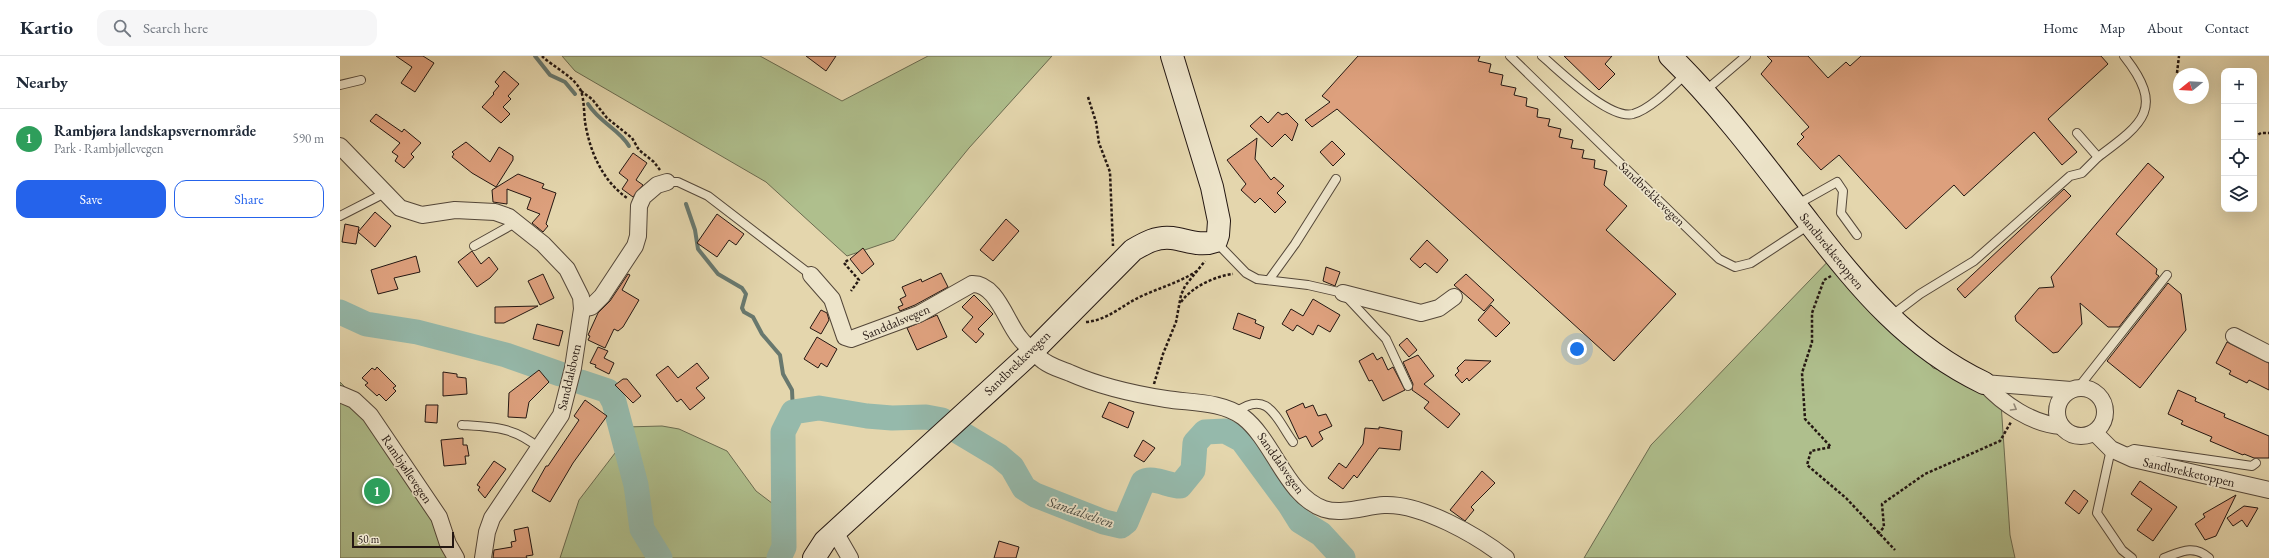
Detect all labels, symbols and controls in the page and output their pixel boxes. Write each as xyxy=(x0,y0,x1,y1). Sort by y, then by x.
search box xyxy=(97,10,377,46)
text: Kartio xyxy=(20,15,73,40)
icon: search xyxy=(111,17,133,39)
text: Search here xyxy=(143,18,208,37)
text: Home xyxy=(2043,19,2078,37)
text: Map xyxy=(2100,19,2125,37)
text: About xyxy=(2147,19,2183,37)
text: Contact xyxy=(2205,19,2249,37)
north arrow xyxy=(2173,68,2209,104)
map controls xyxy=(2221,68,2257,212)
button: + xyxy=(2221,68,2257,104)
text: Nearby xyxy=(16,71,68,93)
button: − xyxy=(2221,104,2257,140)
text: Rambjøra landskapsvernområde xyxy=(54,121,256,140)
text: 1 xyxy=(26,130,32,147)
text: 590 m xyxy=(293,130,324,147)
text: Park · Rambjøllevegen xyxy=(54,140,164,157)
button: locate xyxy=(2221,140,2257,176)
street label: Sandbrekkevegen xyxy=(1615,158,1689,230)
button: layers xyxy=(2221,176,2257,212)
button: Save xyxy=(16,180,166,218)
button: Share xyxy=(174,180,324,218)
street label: Sandbrekketoppen xyxy=(1796,209,1868,293)
street label: Sanddalsvegen xyxy=(860,300,932,344)
street label: Sandbrekkevegen xyxy=(980,327,1054,399)
your location xyxy=(1567,339,1587,359)
street label: Sanddalsbotn xyxy=(553,342,585,412)
one-way arrow xyxy=(2010,404,2017,411)
street label: Sanddalsvegen xyxy=(1253,429,1309,497)
street label: Rambjøllevegen xyxy=(378,431,436,507)
street label: Sandbrekketoppen xyxy=(2141,453,2237,491)
pin: 1 xyxy=(364,476,390,506)
water label: Sandalselven xyxy=(1045,492,1116,532)
scale bar xyxy=(352,530,454,549)
text: 50 m xyxy=(358,532,379,546)

